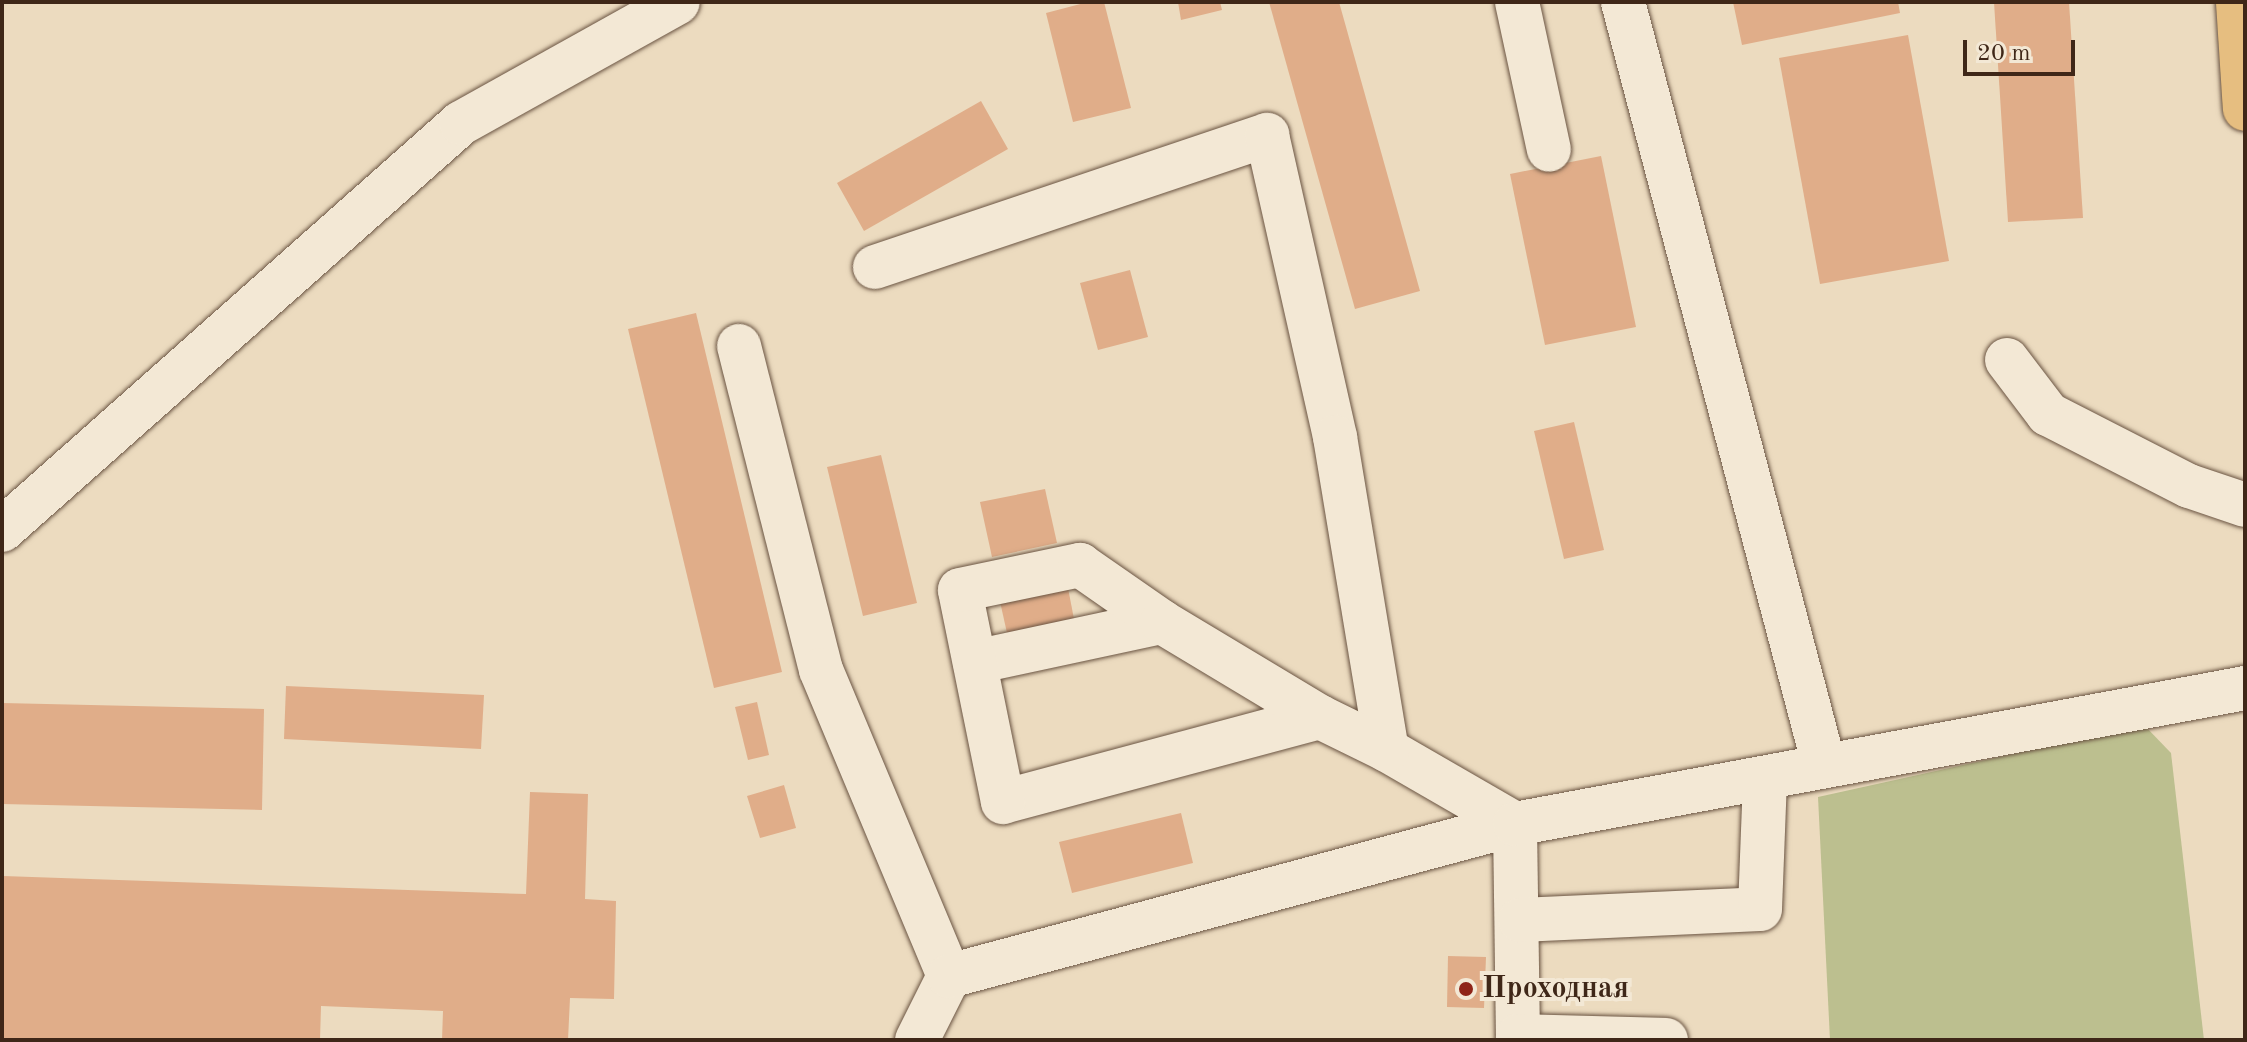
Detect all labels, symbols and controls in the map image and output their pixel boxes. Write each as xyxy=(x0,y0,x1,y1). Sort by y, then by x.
scale bar xyxy=(1967,24,2079,74)
text: 20 m xyxy=(1977,42,2031,66)
place label: Проходная xyxy=(1482,971,1629,1007)
marker: Проходная xyxy=(1457,980,1475,998)

